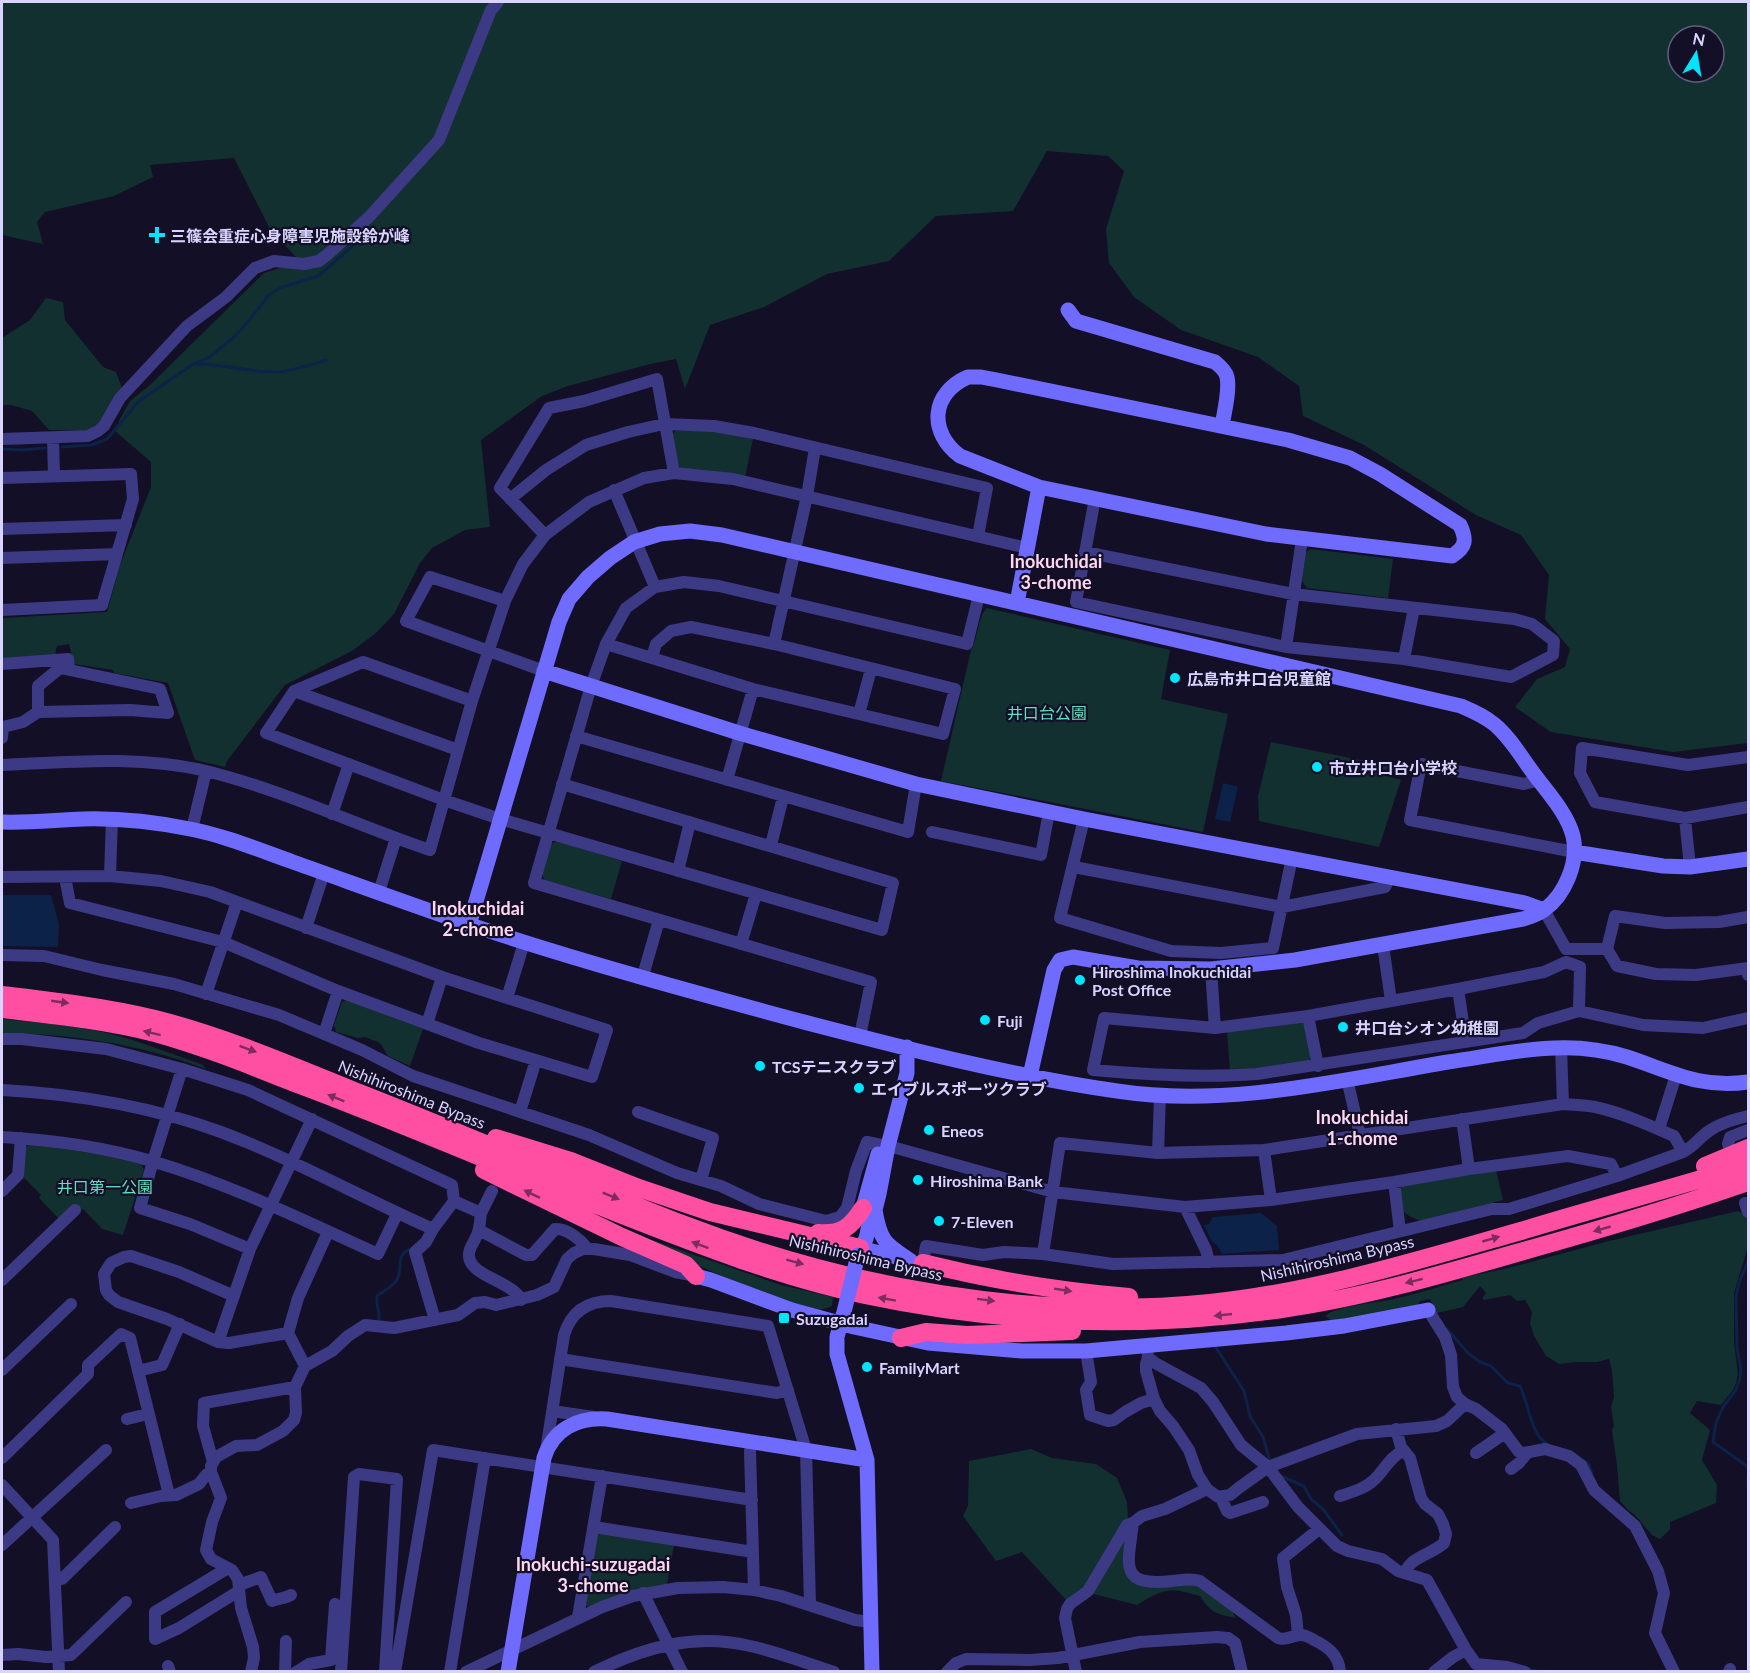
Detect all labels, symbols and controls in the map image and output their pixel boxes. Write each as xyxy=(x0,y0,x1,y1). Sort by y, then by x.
north arrow xyxy=(1666,24,1726,84)
text: N xyxy=(1691,28,1707,49)
marker: 三篠会重症心身障害児施設鈴が峰 xyxy=(148,226,166,244)
place label: 三篠会重症心身障害児施設鈴が峰 xyxy=(170,226,410,245)
district label: Inokuchidai 3-chome xyxy=(1010,550,1102,593)
place label: 広島市井口台児童館 xyxy=(1187,669,1331,688)
marker: 広島市井口台児童館 xyxy=(1168,671,1182,685)
park label: 井口台公園 xyxy=(1007,703,1087,722)
place label: 市立井口台小学校 xyxy=(1329,758,1457,777)
marker: 市立井口台小学校 xyxy=(1310,760,1324,774)
district label: Inokuchidai 2-chome xyxy=(432,897,524,940)
place label: Hiroshima Inokuchidai Post Office xyxy=(1092,962,1251,999)
marker: Hiroshima Inokuchidai Post Office xyxy=(1073,973,1087,987)
one-way arrow xyxy=(50,997,69,1006)
place label: Fuji xyxy=(997,1011,1023,1030)
marker: Fuji xyxy=(978,1013,992,1027)
place label: 井口台シオン幼稚園 xyxy=(1355,1018,1499,1037)
marker: 井口台シオン幼稚園 xyxy=(1336,1020,1350,1034)
one-way arrow xyxy=(143,1028,161,1038)
one-way arrow xyxy=(240,1044,258,1054)
street label: Nishihiroshima Bypass xyxy=(336,1056,488,1132)
place label: TCSテニスクラブ xyxy=(772,1057,897,1076)
marker: TCSテニスクラブ xyxy=(753,1059,767,1073)
place label: エイブルスポーツクラブ xyxy=(871,1079,1047,1098)
marker: エイブルスポーツクラブ xyxy=(852,1081,866,1095)
one-way arrow xyxy=(327,1093,345,1102)
district label: Inokuchidai 1-chome xyxy=(1316,1106,1408,1149)
place label: Eneos xyxy=(941,1121,984,1140)
marker: Eneos xyxy=(922,1123,936,1137)
place label: Hiroshima Bank xyxy=(930,1171,1043,1190)
marker: Hiroshima Bank xyxy=(911,1173,925,1187)
park label: 井口第一公園 xyxy=(57,1177,153,1196)
one-way arrow xyxy=(523,1190,540,1199)
one-way arrow xyxy=(603,1191,621,1201)
place label: 7-Eleven xyxy=(951,1212,1014,1231)
marker: 7-Eleven xyxy=(932,1214,946,1228)
one-way arrow xyxy=(1593,1225,1611,1234)
street label: Nishihiroshima Bypass xyxy=(787,1230,945,1284)
street label: Nishihiroshima Bypass xyxy=(1258,1231,1416,1285)
one-way arrow xyxy=(1482,1234,1500,1243)
one-way arrow xyxy=(691,1240,709,1249)
one-way arrow xyxy=(786,1257,804,1267)
one-way arrow xyxy=(1405,1276,1424,1286)
one-way arrow xyxy=(1054,1286,1073,1295)
one-way arrow xyxy=(878,1294,897,1303)
one-way arrow xyxy=(976,1295,995,1305)
place label: Suzugadai xyxy=(796,1309,868,1328)
marker: Suzugadai xyxy=(777,1311,791,1325)
one-way arrow xyxy=(1213,1311,1232,1320)
place label: FamilyMart xyxy=(879,1358,960,1377)
marker: FamilyMart xyxy=(860,1360,874,1374)
district label: Inokuchi-suzugadai 3-chome xyxy=(516,1553,670,1596)

